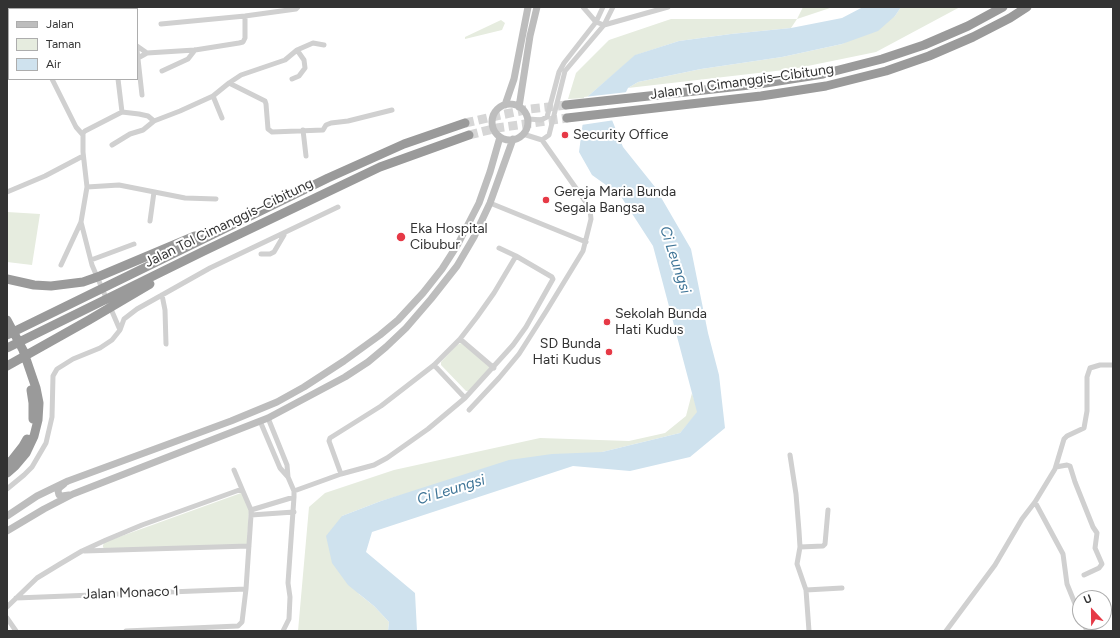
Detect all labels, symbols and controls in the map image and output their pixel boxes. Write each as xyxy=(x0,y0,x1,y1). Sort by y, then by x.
legend xyxy=(8,8,138,80)
text: Jalan xyxy=(46,17,74,31)
text: Taman xyxy=(46,37,81,51)
text: Air xyxy=(46,57,61,71)
street label: Jalan Tol Cimanggis–Cibitung xyxy=(649,61,835,103)
place label: Security Office xyxy=(573,127,668,143)
marker: Security Office xyxy=(560,130,570,140)
street label: Jalan Tol Cimanggis–Cibitung xyxy=(142,175,316,271)
place label: Gereja Maria Bunda Segala Bangsa xyxy=(554,184,676,216)
marker: Gereja Maria Bunda Segala Bangsa xyxy=(541,195,551,205)
place label: Eka Hospital Cibubur xyxy=(410,221,488,254)
water label: Ci Leungsi xyxy=(656,224,694,296)
marker: Eka Hospital Cibubur xyxy=(395,231,407,243)
place label: Sekolah Bunda Hati Kudus xyxy=(615,306,707,338)
marker: Sekolah Bunda Hati Kudus xyxy=(602,317,612,327)
place label: SD Bunda Hati Kudus xyxy=(532,336,601,368)
marker: SD Bunda Hati Kudus xyxy=(604,347,614,357)
water label: Ci Leungsi xyxy=(415,471,487,509)
street label: Jalan Monaco 1 xyxy=(83,583,179,603)
north arrow xyxy=(1072,590,1112,630)
text: U xyxy=(1082,592,1094,607)

